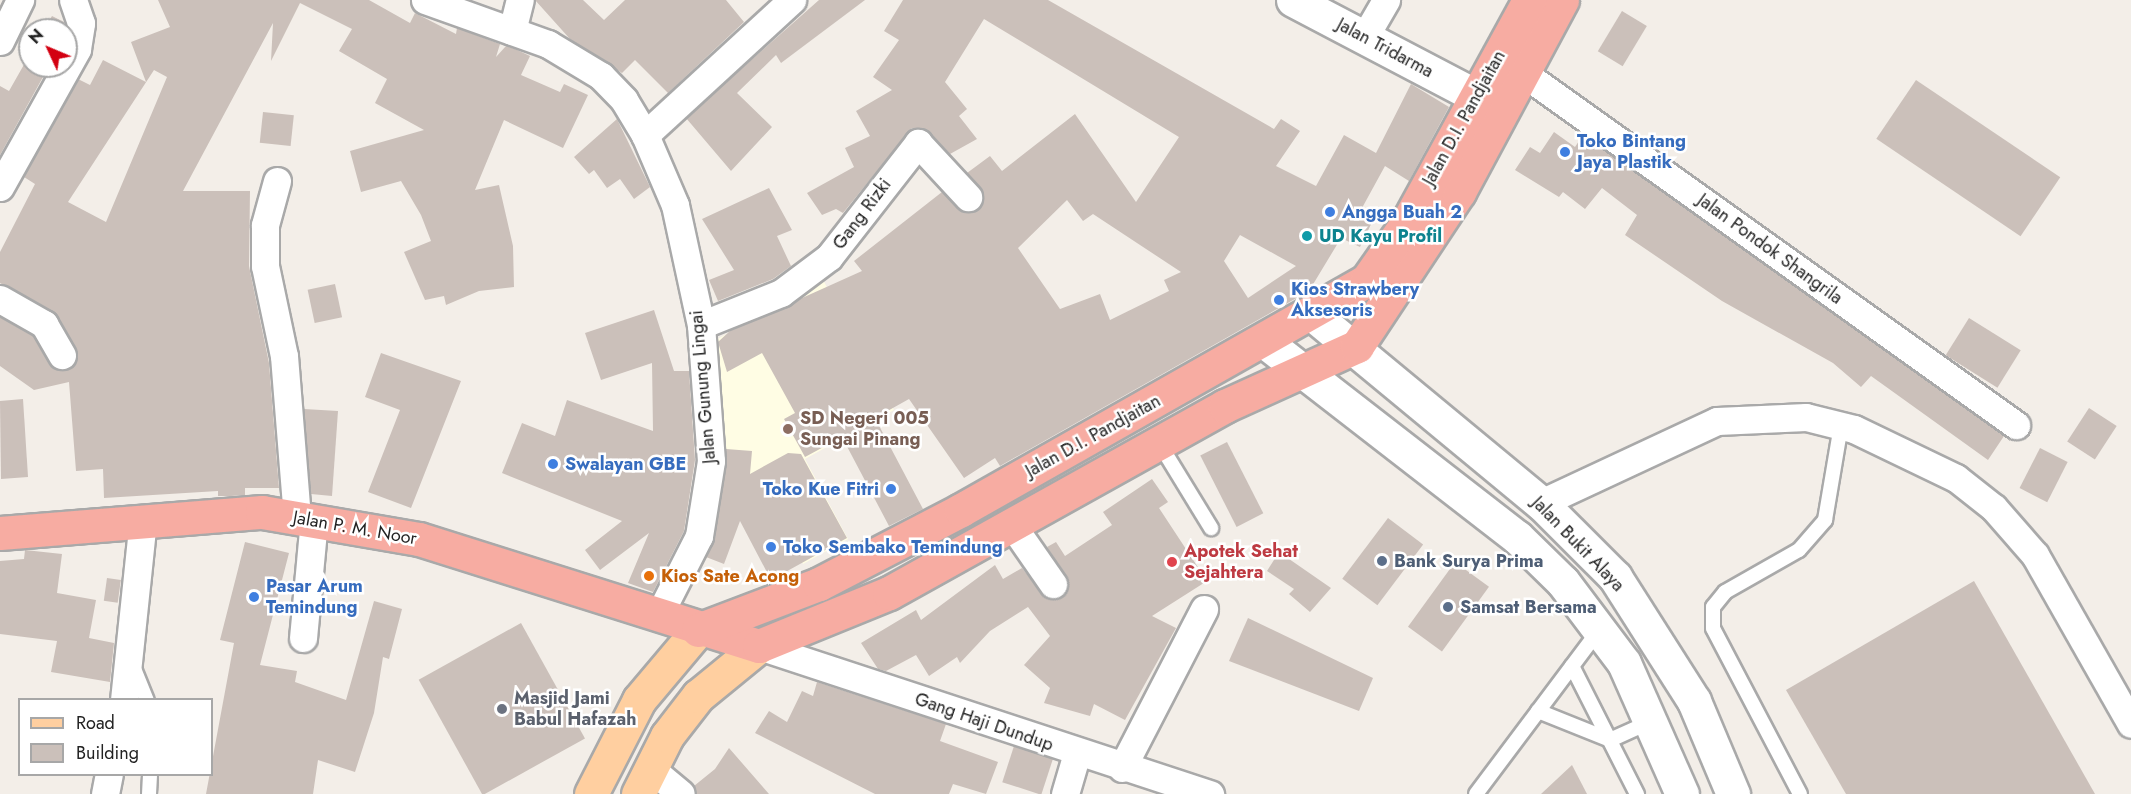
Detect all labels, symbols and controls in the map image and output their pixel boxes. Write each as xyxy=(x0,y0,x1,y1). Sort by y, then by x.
street label: Jalan Tridarma xyxy=(1333,14,1437,82)
north arrow xyxy=(18,18,78,78)
text: N xyxy=(23,24,49,49)
street label: Jalan D.I. Pandjaitan xyxy=(1418,47,1510,189)
place label: Toko Bintang Jaya Plastik xyxy=(1577,131,1686,174)
marker: Toko Bintang Jaya Plastik xyxy=(1558,145,1572,159)
street label: Gang Rizki xyxy=(828,174,896,254)
street label: Jalan Pondok Shangrila xyxy=(1693,189,1847,309)
place label: Angga Buah 2 xyxy=(1342,201,1462,223)
marker: Angga Buah 2 xyxy=(1323,205,1337,219)
place label: UD Kayu Profil xyxy=(1319,225,1442,247)
marker: UD Kayu Profil xyxy=(1300,229,1314,243)
place label: Kios Strawbery Aksesoris xyxy=(1291,279,1419,322)
marker: Kios Strawbery Aksesoris xyxy=(1272,293,1286,307)
street label: Jalan Gunung Lingai xyxy=(686,309,720,465)
street label: Jalan D.I. Pandjaitan xyxy=(1022,390,1164,482)
place label: SD Negeri 005 Sungai Pinang xyxy=(800,408,929,450)
marker: SD Negeri 005 Sungai Pinang xyxy=(781,422,795,436)
place label: Swalayan GBE xyxy=(565,453,686,475)
marker: Swalayan GBE xyxy=(546,457,560,471)
place label: Toko Kue Fitri xyxy=(763,478,879,500)
marker: Toko Kue Fitri xyxy=(884,482,898,496)
street label: Jalan Bukit Alaya xyxy=(1527,492,1629,596)
street label: Jalan P. M. Noor xyxy=(291,506,419,550)
place label: Toko Sembako Temindung xyxy=(783,536,1003,558)
marker: Toko Sembako Temindung xyxy=(764,540,778,554)
place label: Apotek Sehat Sejahtera xyxy=(1184,541,1298,584)
place label: Bank Surya Prima xyxy=(1394,550,1543,572)
marker: Bank Surya Prima xyxy=(1375,554,1389,568)
marker: Apotek Sehat Sejahtera xyxy=(1165,555,1179,569)
place label: Kios Sate Acong xyxy=(661,565,799,587)
marker: Kios Sate Acong xyxy=(642,569,656,583)
place label: Pasar Arum Temindung xyxy=(266,576,363,618)
marker: Pasar Arum Temindung xyxy=(247,590,261,604)
place label: Samsat Bersama xyxy=(1460,596,1597,618)
marker: Samsat Bersama xyxy=(1441,600,1455,614)
place label: Masjid Jami Babul Hafazah xyxy=(514,688,636,730)
street label: Gang Haji Dundup xyxy=(912,688,1056,756)
legend xyxy=(18,698,213,776)
marker: Masjid Jami Babul Hafazah xyxy=(495,702,509,716)
text: Road xyxy=(76,710,115,736)
text: Building xyxy=(76,740,139,766)

